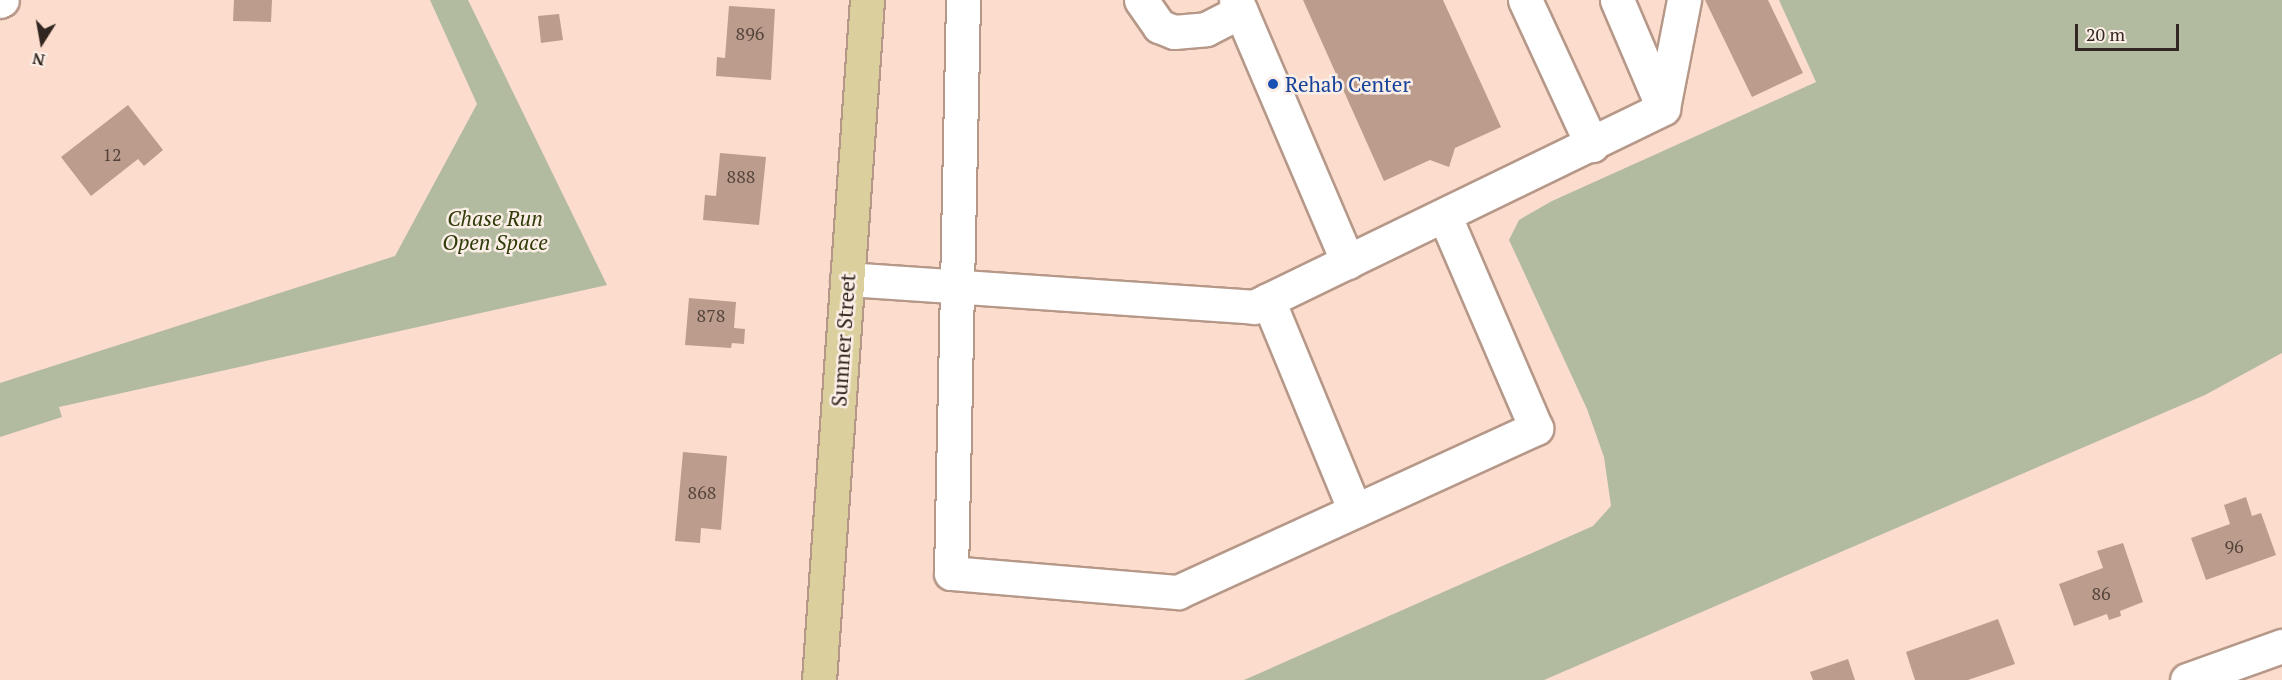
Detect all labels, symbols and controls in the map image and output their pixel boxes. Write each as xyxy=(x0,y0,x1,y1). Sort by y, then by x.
north arrow xyxy=(12,12,72,72)
scale bar xyxy=(2078,12,2182,50)
house number: 896 xyxy=(736,22,764,44)
text: 20 m xyxy=(2086,22,2125,46)
text: N xyxy=(31,48,47,72)
place label: Rehab Center xyxy=(1285,71,1410,97)
marker: Rehab Center xyxy=(1266,77,1280,91)
house number: 12 xyxy=(102,143,122,165)
house number: 888 xyxy=(727,165,755,187)
park label: Chase Run Open Space xyxy=(442,205,548,255)
street label: Sumner Street xyxy=(826,272,860,408)
house number: 878 xyxy=(697,304,725,326)
house number: 868 xyxy=(688,481,716,503)
house number: 96 xyxy=(2224,535,2244,557)
house number: 86 xyxy=(2091,582,2111,604)

